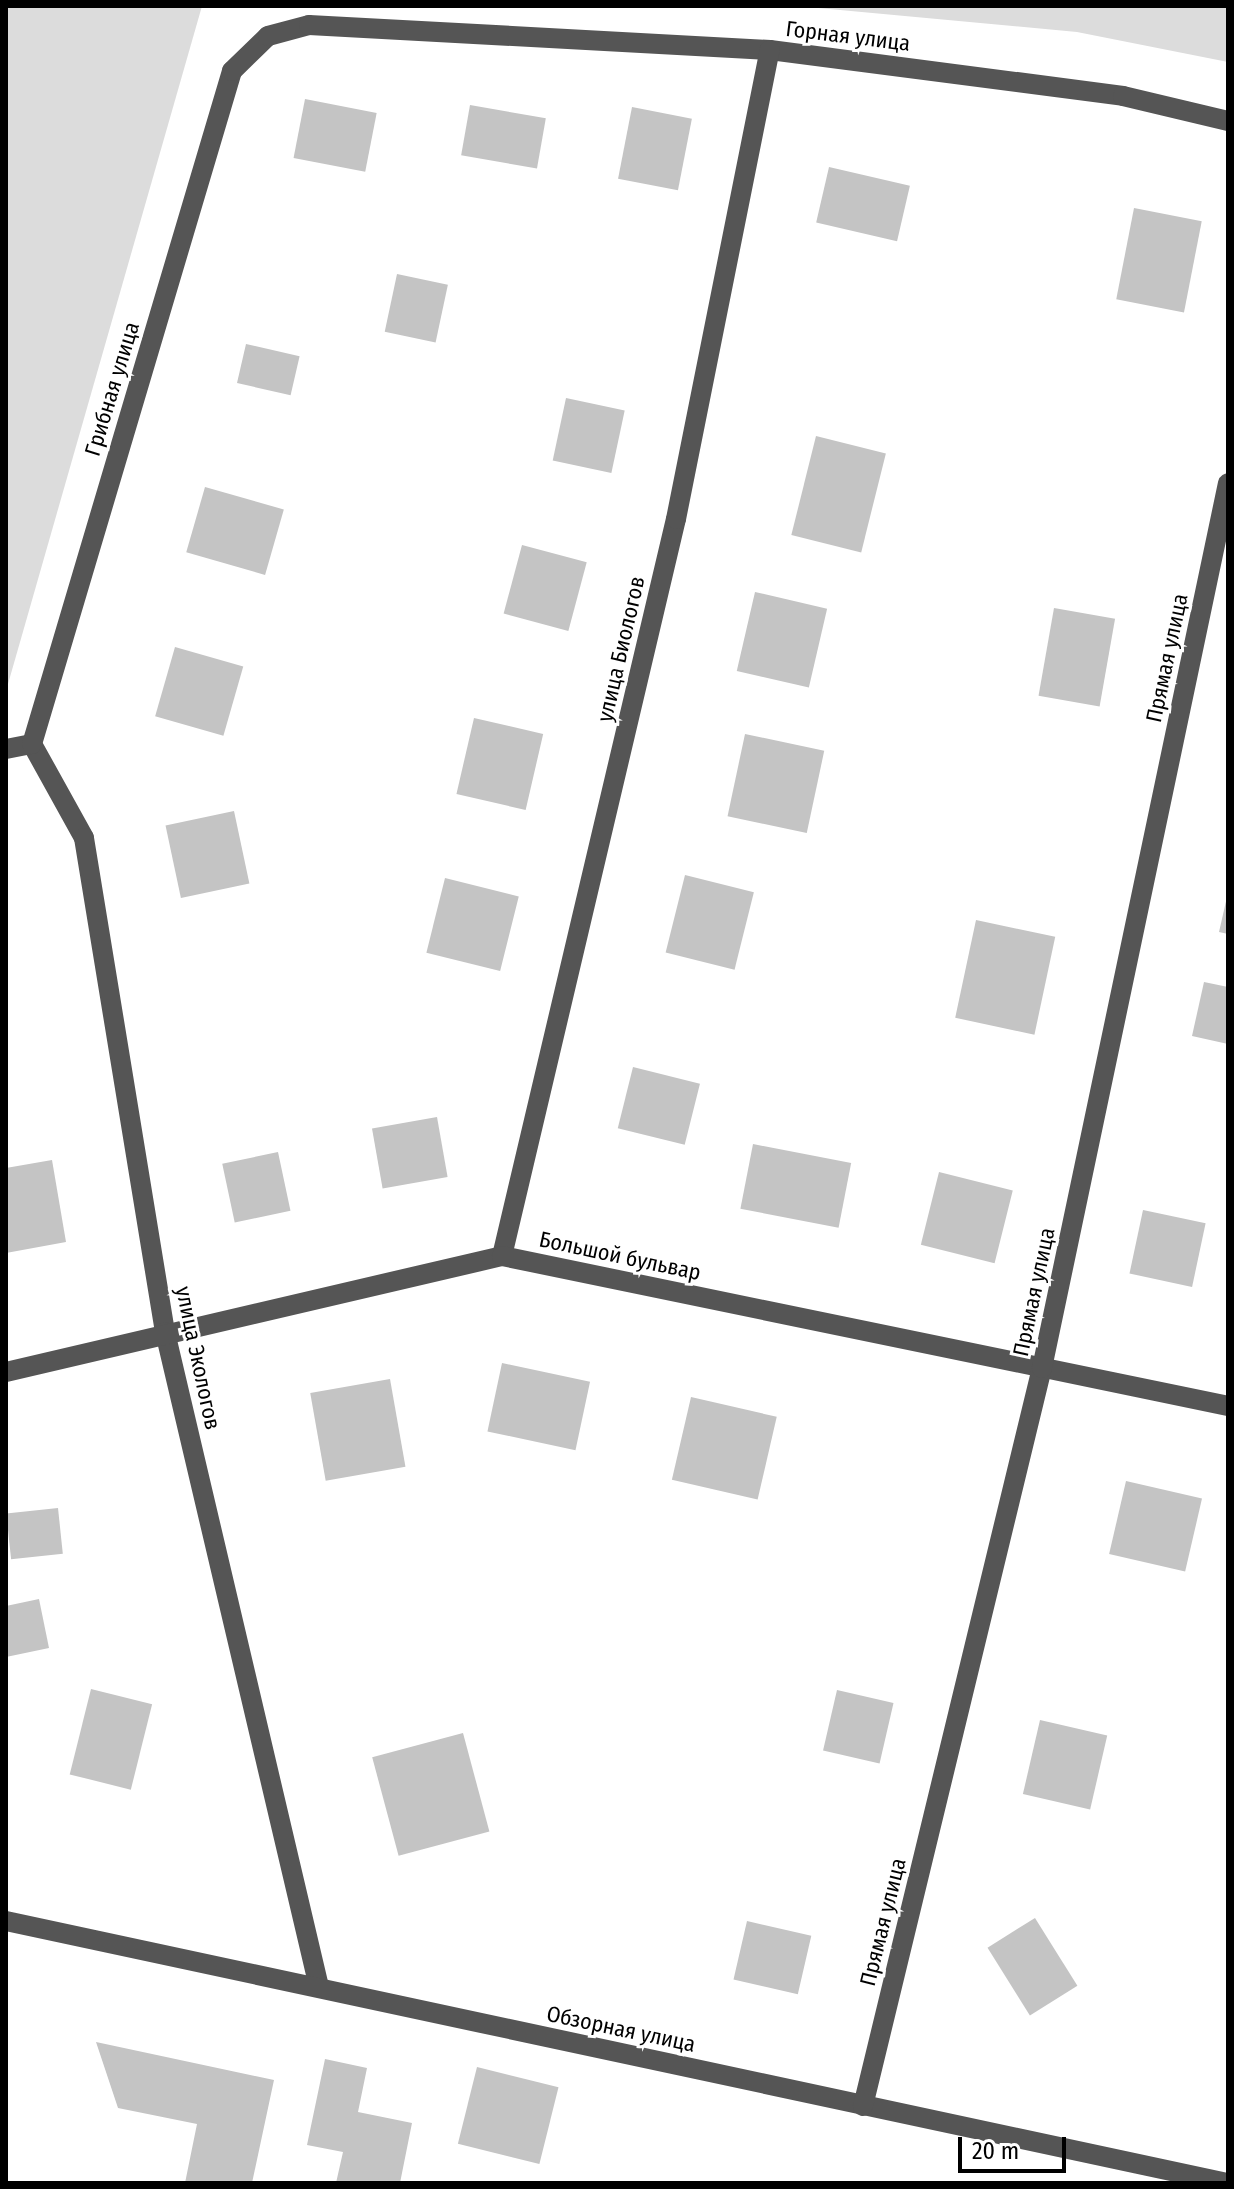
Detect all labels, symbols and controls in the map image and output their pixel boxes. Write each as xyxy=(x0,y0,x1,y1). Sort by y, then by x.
street label: Горная улица xyxy=(784,15,912,57)
street label: Грибная улица xyxy=(79,319,145,459)
street label: улица Биологов xyxy=(591,574,651,724)
street label: Прямая улица xyxy=(1140,591,1194,725)
street label: Прямая улица xyxy=(1007,1225,1061,1359)
street label: Большой бульвар xyxy=(537,1226,703,1286)
street label: улица Экологов xyxy=(170,1284,226,1432)
street label: Прямая улица xyxy=(854,1855,912,1989)
street label: Обзорная улица xyxy=(544,2000,698,2058)
scale bar xyxy=(962,2121,1070,2171)
text: 20 m xyxy=(972,2137,1019,2165)

